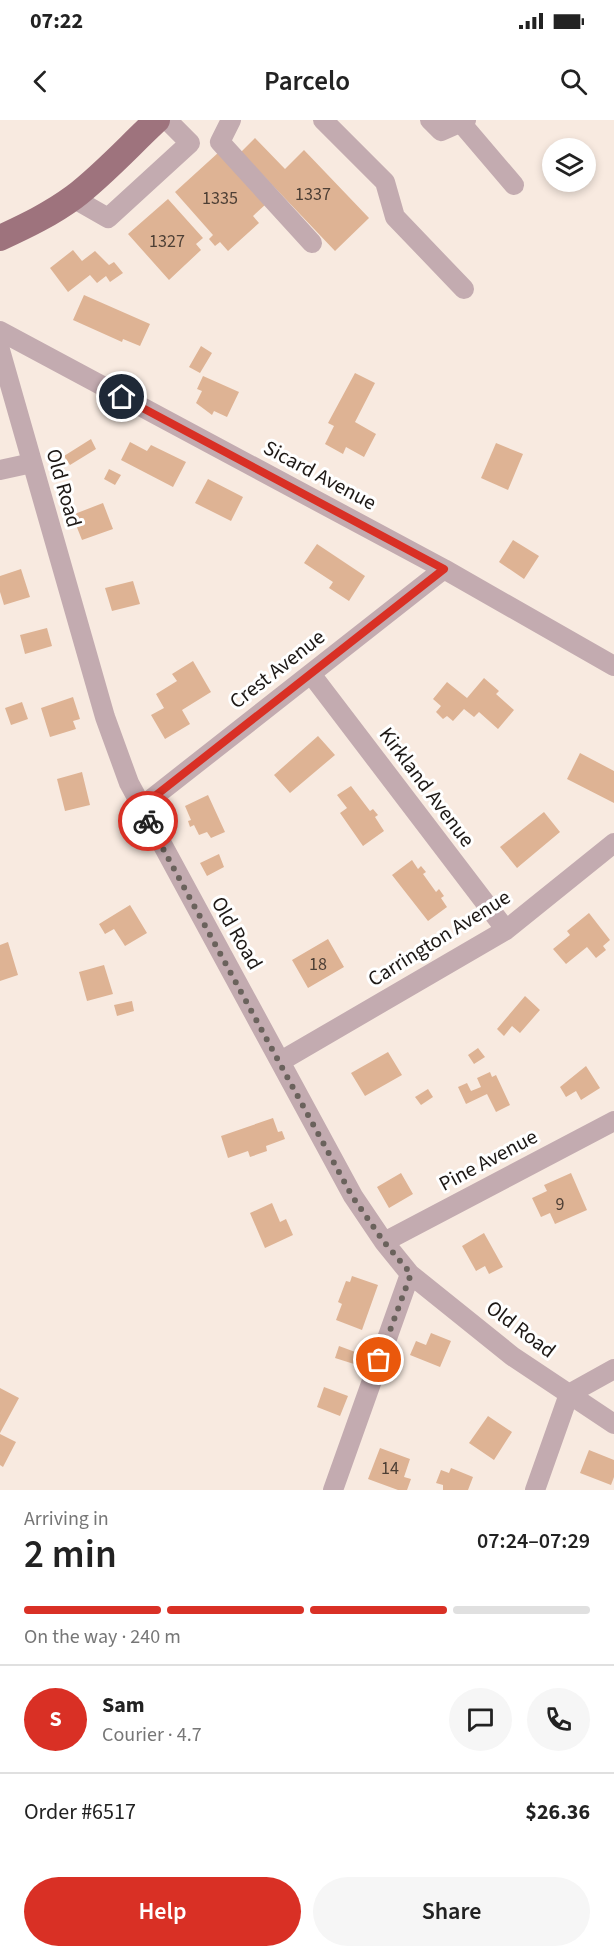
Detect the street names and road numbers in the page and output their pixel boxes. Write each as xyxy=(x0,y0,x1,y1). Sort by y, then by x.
street label: Sicard Avenue xyxy=(258,433,382,517)
street label: Old Road xyxy=(39,445,89,531)
street label: Crest Avenue xyxy=(223,622,331,716)
street label: Kirkland Avenue xyxy=(372,721,482,853)
street label: Carrington Avenue xyxy=(362,882,516,994)
street label: Old Road xyxy=(204,891,270,975)
street label: Pine Avenue xyxy=(433,1121,543,1199)
street label: Old Road xyxy=(480,1293,562,1365)

